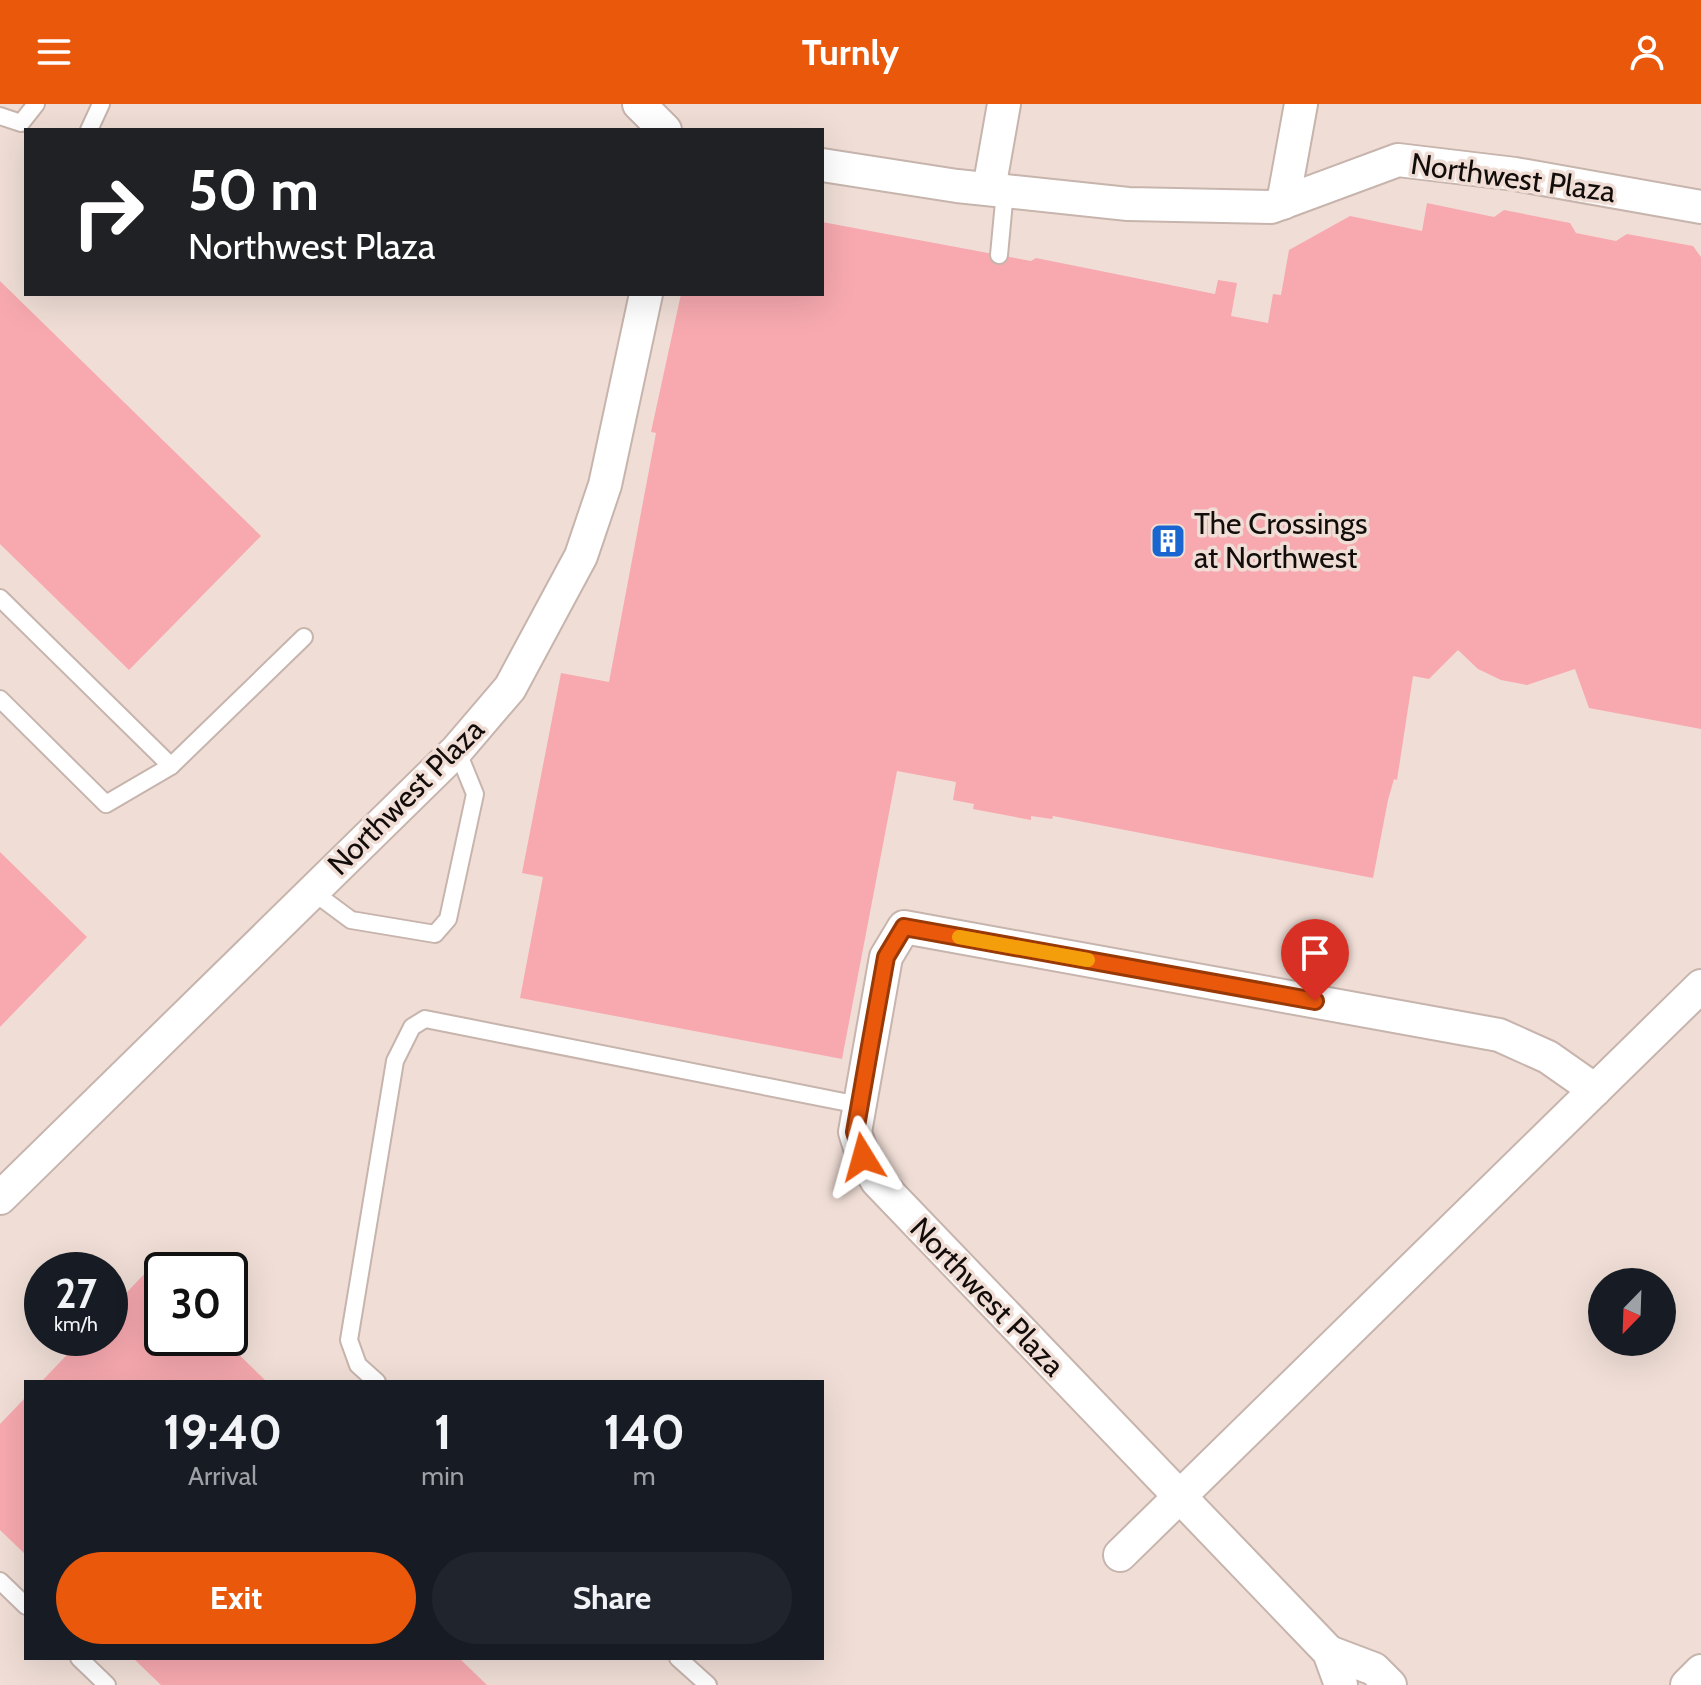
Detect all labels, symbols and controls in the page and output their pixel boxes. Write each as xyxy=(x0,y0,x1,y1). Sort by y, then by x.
icon: menu xyxy=(32,30,76,74)
text: Turnly xyxy=(802,30,899,74)
icon: person xyxy=(1625,30,1669,74)
street label: Northwest Plaza xyxy=(1408,145,1618,210)
text: 50 m xyxy=(188,156,319,224)
icon: right xyxy=(56,160,160,264)
text: Northwest Plaza xyxy=(188,224,435,268)
place label: The Crossings at Northwest xyxy=(1194,505,1367,576)
building icon: The Crossings at Northwest xyxy=(1149,522,1187,560)
street label: Northwest Plaza xyxy=(320,710,492,883)
pin xyxy=(1281,919,1349,1001)
icon: arrive xyxy=(1293,931,1337,975)
position arrow xyxy=(821,1115,905,1199)
street label: Northwest Plaza xyxy=(902,1210,1073,1384)
speed limit sign: 30 xyxy=(144,1252,248,1356)
north arrow xyxy=(1588,1268,1676,1356)
map controls xyxy=(1588,1268,1676,1356)
text: 27 xyxy=(55,1269,97,1318)
text: km/h xyxy=(54,1312,98,1336)
text: 19:40 xyxy=(163,1403,282,1461)
text: 1 xyxy=(434,1403,452,1461)
text: 140 xyxy=(603,1403,685,1461)
text: Arrival xyxy=(188,1460,257,1492)
text: min xyxy=(421,1460,464,1492)
text: m xyxy=(633,1460,655,1492)
button: Exit xyxy=(56,1552,416,1644)
button: Share xyxy=(432,1552,792,1644)

